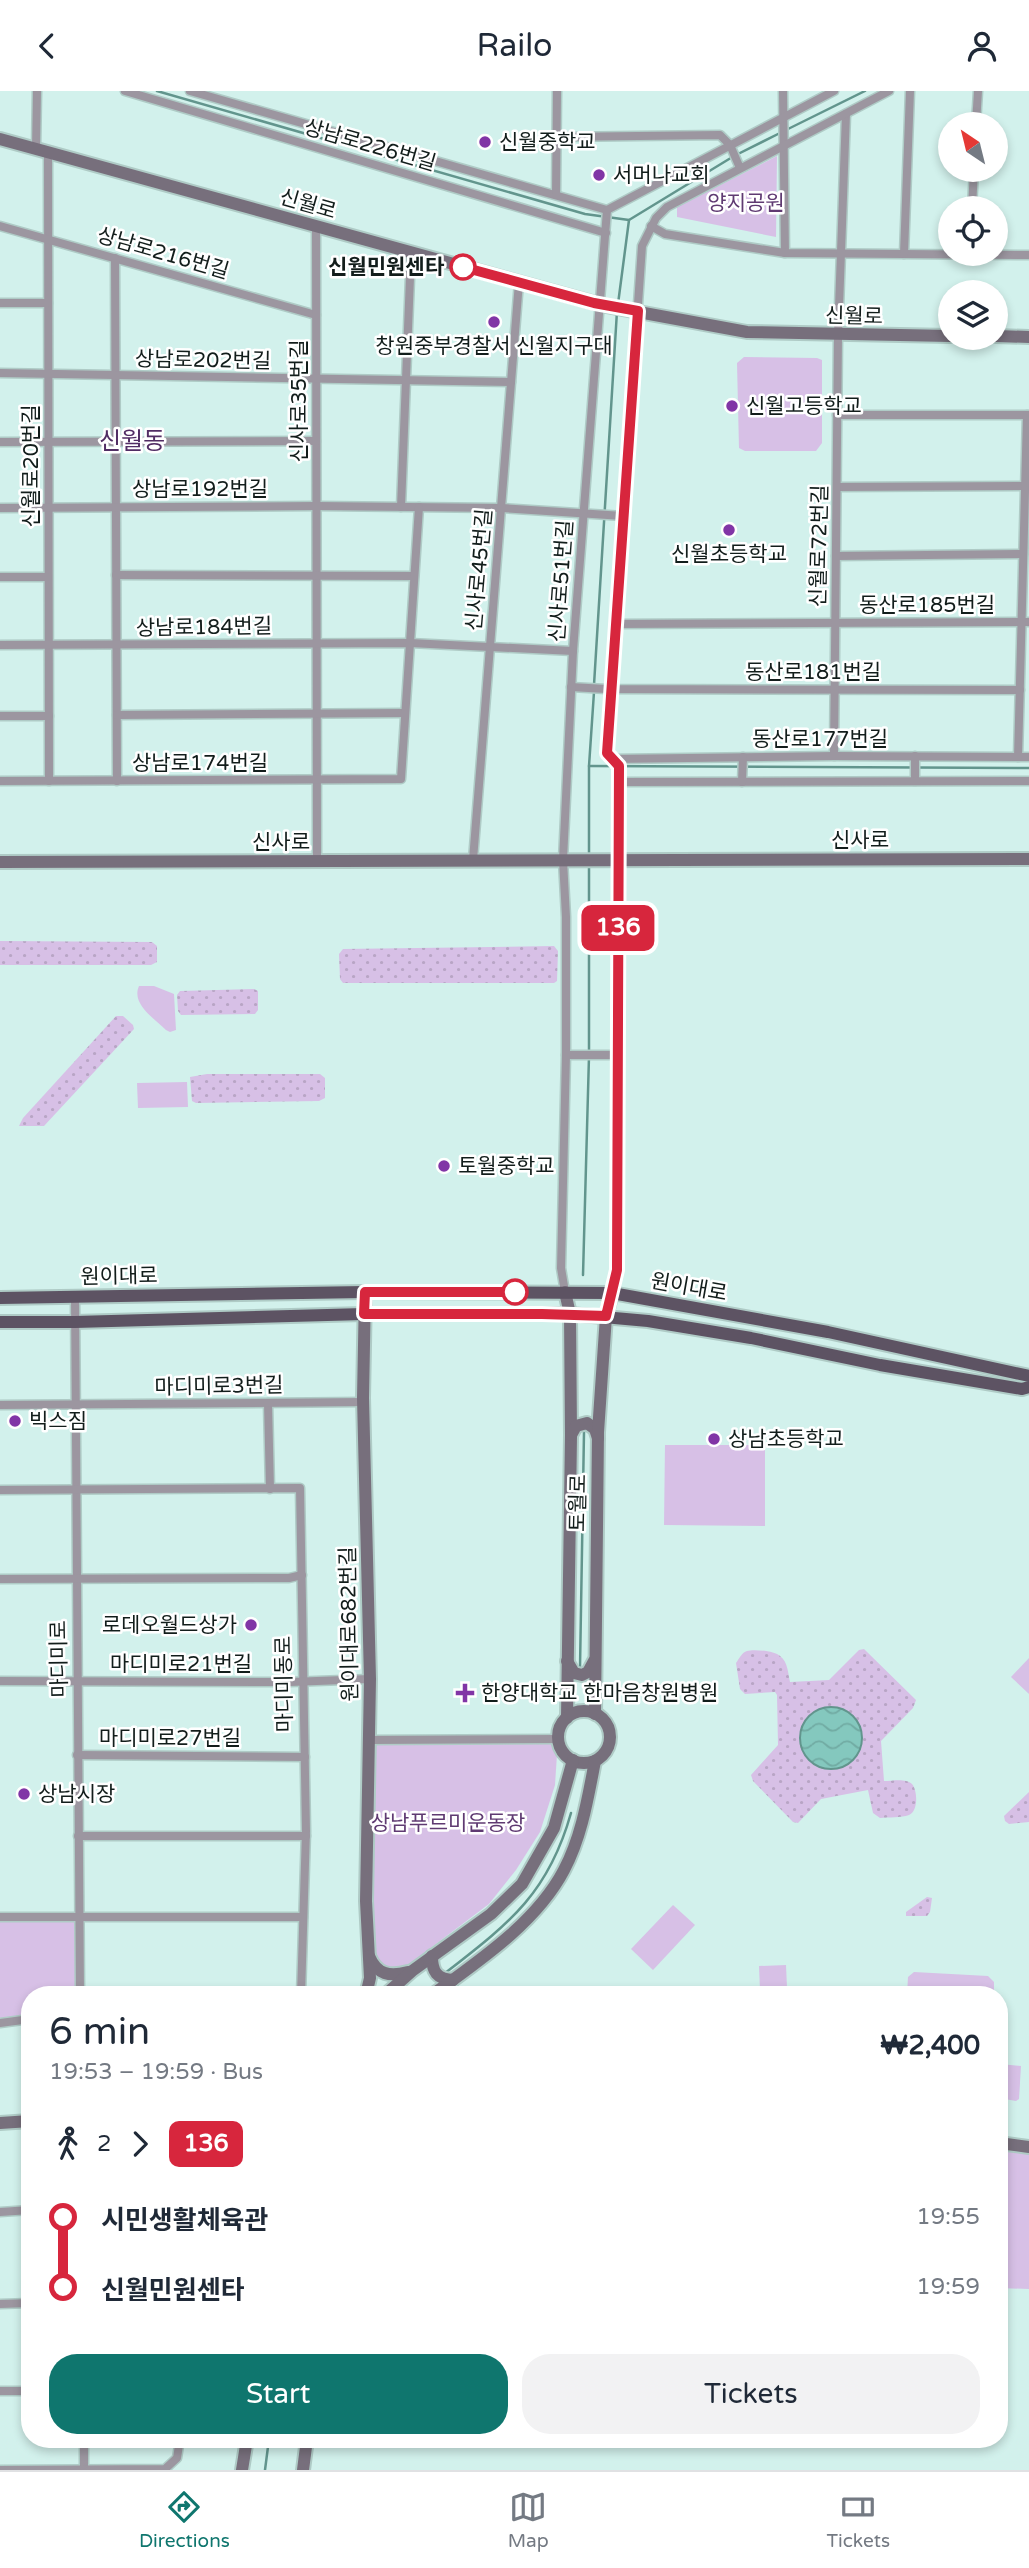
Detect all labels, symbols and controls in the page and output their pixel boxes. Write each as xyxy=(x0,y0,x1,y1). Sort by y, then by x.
icon: back xyxy=(28,27,66,65)
text: Railo xyxy=(476,27,553,65)
icon: person xyxy=(963,27,1001,65)
north arrow xyxy=(938,112,1008,182)
map controls xyxy=(938,112,1008,350)
street label: 상남로226번길 xyxy=(301,115,439,176)
place label: 신월중학교 xyxy=(499,130,596,155)
marker: 신월중학교 xyxy=(477,134,493,150)
place label: 서머나교회 xyxy=(613,163,710,188)
marker: 서머나교회 xyxy=(591,167,607,183)
street label: 신월로 xyxy=(277,184,339,224)
park label: 양지공원 xyxy=(707,191,785,216)
button: locate xyxy=(938,196,1008,266)
street label: 상남로216번길 xyxy=(94,223,232,284)
marker: 신월민원센타 xyxy=(450,254,476,280)
place label: 신월민원센타 xyxy=(328,255,445,280)
button: layers xyxy=(938,280,1008,350)
street label: 신월로 xyxy=(825,303,883,330)
marker: 창원중부경찰서 신월지구대 xyxy=(486,314,502,330)
place label: 창원중부경찰서 신월지구대 xyxy=(375,334,613,359)
street label: 신사로35번길 xyxy=(287,340,312,462)
street label: 상남로202번길 xyxy=(135,347,271,374)
place label: 신월고등학교 xyxy=(746,394,862,419)
marker: 신월고등학교 xyxy=(724,398,740,414)
street label: 신월로20번길 xyxy=(19,405,44,527)
district label: 신월동 xyxy=(99,427,165,456)
street label: 상남로192번길 xyxy=(132,477,268,502)
street label: 신월로72번길 xyxy=(806,484,833,608)
street label: 신사로45번길 xyxy=(462,508,497,632)
street label: 신사로51번길 xyxy=(545,519,578,643)
marker: 신월초등학교 xyxy=(721,522,737,538)
place label: 신월초등학교 xyxy=(671,542,787,567)
street label: 동산로185번길 xyxy=(859,593,995,618)
street label: 상남로184번길 xyxy=(136,614,272,641)
street label: 동산로181번길 xyxy=(745,660,881,685)
street label: 동산로177번길 xyxy=(752,727,888,752)
street label: 상남로174번길 xyxy=(132,751,268,776)
street label: 신사로 xyxy=(831,828,889,853)
street label: 신사로 xyxy=(252,830,310,855)
line badge: 136 xyxy=(578,905,658,951)
text: 136 xyxy=(595,913,641,942)
place label: 토월중학교 xyxy=(458,1154,555,1179)
marker: 토월중학교 xyxy=(436,1158,452,1174)
street label: 원이대로 xyxy=(80,1263,158,1290)
street label: 원이대로 xyxy=(649,1268,729,1307)
unlabelled marker xyxy=(502,1279,528,1305)
street label: 마디미로3번길 xyxy=(154,1373,284,1400)
place label: 빅스짐 xyxy=(29,1409,87,1434)
marker: 빅스짐 xyxy=(7,1413,23,1429)
place label: 상남초등학교 xyxy=(728,1427,844,1452)
marker: 상남초등학교 xyxy=(706,1431,722,1447)
street label: 토월로 xyxy=(565,1474,592,1532)
street label: 원이대로682번길 xyxy=(336,1546,363,1702)
place label: 로데오월드상가 xyxy=(102,1613,237,1638)
marker: 로데오월드상가 xyxy=(243,1617,259,1633)
street label: 마디미로 xyxy=(46,1620,73,1698)
street label: 마디미동로 xyxy=(271,1635,298,1733)
street label: 마디미로21번길 xyxy=(110,1652,252,1677)
place label: 한양대학교 한마음창원병원 xyxy=(481,1681,718,1706)
marker: 한양대학교 한마음창원병원 xyxy=(455,1683,475,1703)
street label: 마디미로27번길 xyxy=(99,1726,241,1751)
place label: 상남시장 xyxy=(38,1782,115,1807)
marker: 상남시장 xyxy=(16,1786,32,1802)
park label: 상남푸르미운동장 xyxy=(371,1811,525,1836)
text: 6 min xyxy=(49,2009,150,2055)
text: ₩2,400 xyxy=(880,2030,980,2061)
text: 19:53 – 19:59 · Bus xyxy=(49,2058,263,2086)
icon: walk xyxy=(49,2125,87,2163)
icon: forward xyxy=(121,2125,159,2163)
text: 136 xyxy=(183,2129,229,2158)
text: 2 xyxy=(97,2130,111,2158)
text: 19:55 xyxy=(916,2203,980,2231)
text: 시민생활체육관 xyxy=(101,2205,268,2236)
text: 19:59 xyxy=(916,2273,980,2301)
text: 신월민원센타 xyxy=(101,2275,245,2306)
button: Start xyxy=(49,2354,508,2434)
button: Tickets xyxy=(522,2354,980,2434)
tab: Directions xyxy=(139,2488,230,2552)
tab: Map xyxy=(508,2488,549,2552)
tab: Tickets xyxy=(827,2488,890,2552)

